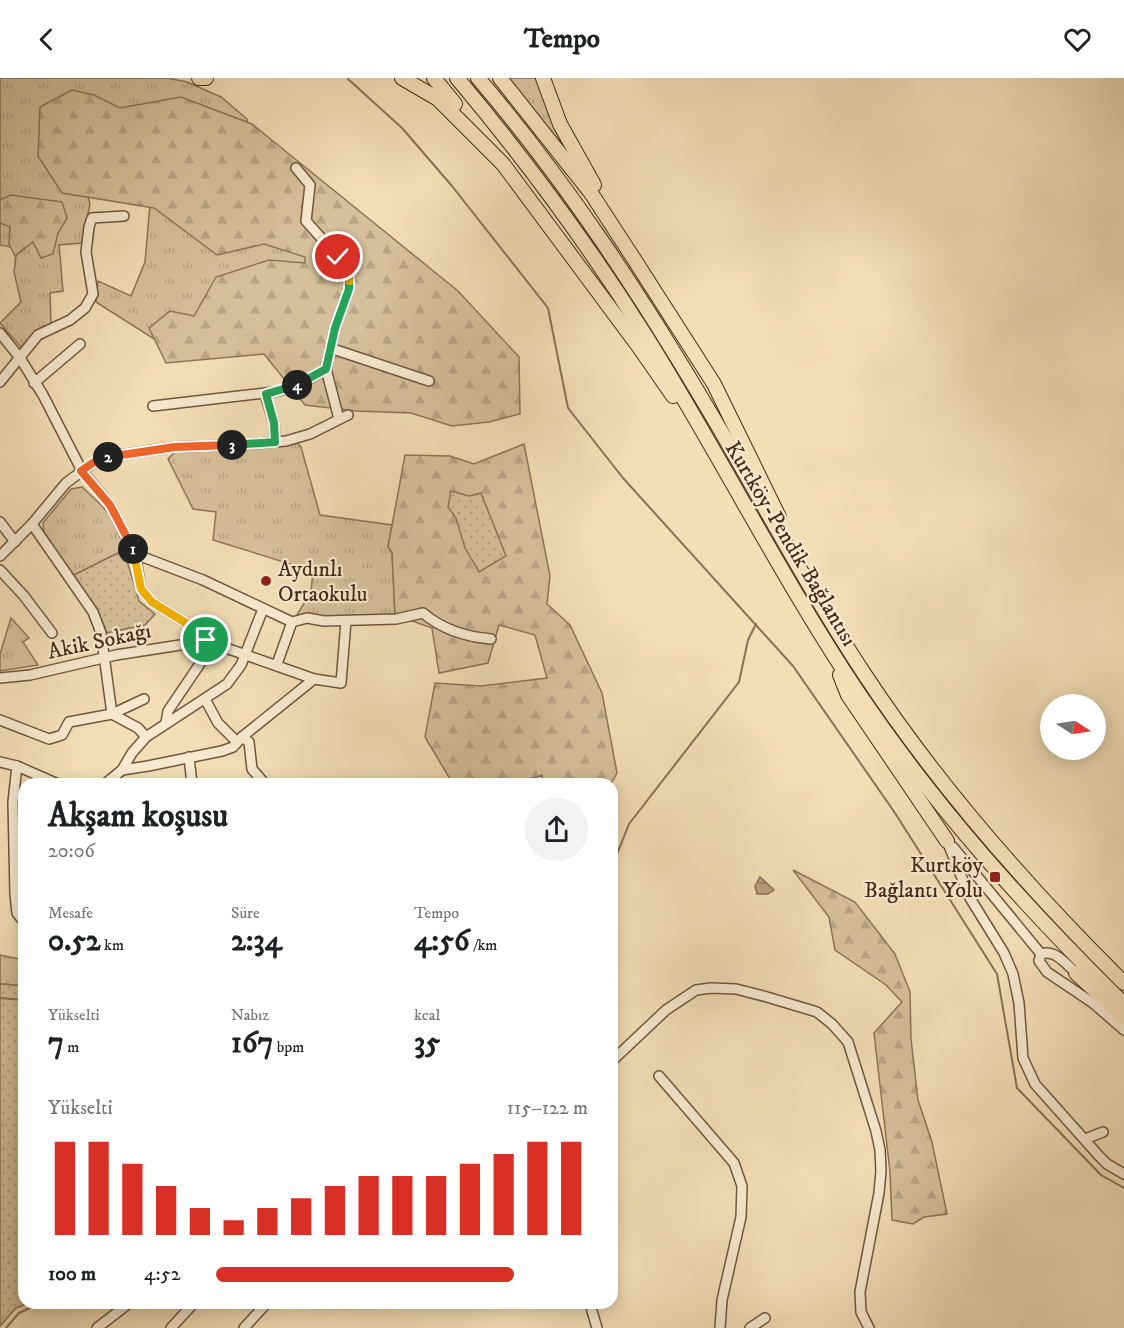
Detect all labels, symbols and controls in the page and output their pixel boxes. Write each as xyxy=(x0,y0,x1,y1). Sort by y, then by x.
text: Tempo xyxy=(524,22,600,56)
icon: back xyxy=(30,23,63,56)
icon: heart xyxy=(1061,23,1094,56)
pin xyxy=(312,231,363,282)
icon: check xyxy=(321,240,354,273)
pin: 4 xyxy=(282,370,312,400)
text: 4 xyxy=(292,375,302,395)
pin: 3 xyxy=(217,430,247,460)
text: 3 xyxy=(229,435,235,455)
street label: Kurtköy-Pendik Bağlantısı xyxy=(719,436,863,651)
pin: 2 xyxy=(93,442,123,472)
text: 2 xyxy=(104,447,112,467)
pin: 1 xyxy=(118,534,148,564)
text: 1 xyxy=(130,539,136,559)
place label: Aydınlı Ortaokulu xyxy=(278,556,367,608)
marker: Aydınlı Ortaokulu xyxy=(259,574,273,588)
pin xyxy=(180,614,231,665)
street label: Akik Sokağı xyxy=(45,617,153,666)
icon: arrive xyxy=(189,623,222,656)
north arrow xyxy=(1040,694,1106,760)
map controls xyxy=(1040,694,1106,760)
text: Akşam koşusu xyxy=(48,796,228,837)
button: share xyxy=(525,798,588,861)
text: 20:06 xyxy=(48,839,95,864)
place label: Kurtköy Bağlantı Yolu xyxy=(864,852,984,904)
marker: Kurtköy Bağlantı Yolu xyxy=(988,870,1002,884)
text: Mesafe xyxy=(48,903,93,923)
text: Süre xyxy=(231,903,260,923)
text: Tempo xyxy=(414,903,459,923)
text: 0.52 xyxy=(48,923,101,960)
text: 2:34 xyxy=(231,923,282,960)
text: 4:56 xyxy=(414,923,470,960)
text: km xyxy=(101,935,124,955)
text: /km xyxy=(470,935,497,955)
text: Yükselti xyxy=(48,1005,100,1025)
text: Nabız xyxy=(231,1005,269,1025)
text: kcal xyxy=(414,1005,440,1025)
text: 7 xyxy=(48,1025,64,1062)
text: 167 xyxy=(231,1025,273,1062)
text: 35 xyxy=(414,1025,440,1062)
text: m xyxy=(64,1037,79,1057)
text: bpm xyxy=(273,1037,304,1057)
text: Yükselti xyxy=(48,1096,113,1121)
text: 115–122 m xyxy=(507,1096,588,1121)
text: 100 m xyxy=(48,1262,96,1287)
text: 4:52 xyxy=(144,1262,181,1287)

